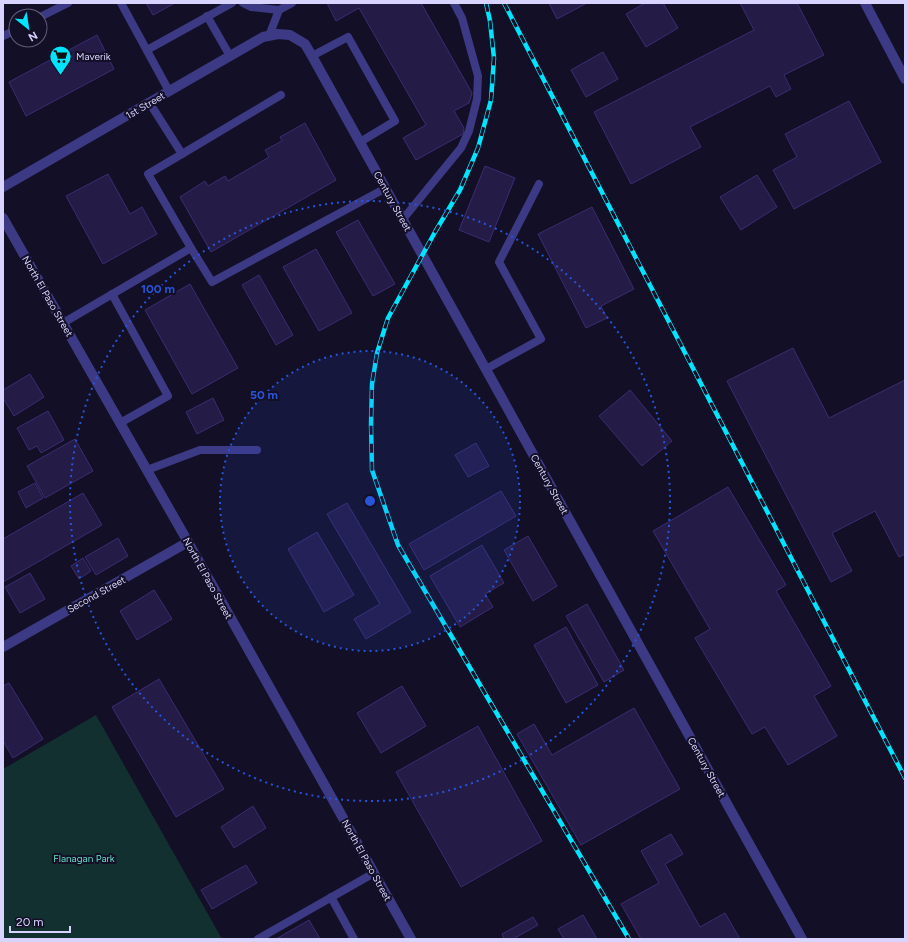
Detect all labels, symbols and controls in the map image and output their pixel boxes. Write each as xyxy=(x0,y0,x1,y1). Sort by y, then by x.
north arrow xyxy=(8,8,48,48)
text: N xyxy=(26,28,40,44)
supermarket icon: Maverik xyxy=(48,43,74,76)
place label: Maverik xyxy=(76,50,111,63)
street label: 1st Street xyxy=(123,89,167,122)
street label: Century Street xyxy=(371,169,415,234)
street label: North El Paso Street xyxy=(19,254,76,339)
text: 100 m xyxy=(141,282,175,296)
text: 50 m xyxy=(250,388,278,402)
street label: Century Street xyxy=(528,452,572,517)
centre of rings xyxy=(363,494,377,508)
street label: North El Paso Street xyxy=(180,535,235,621)
street label: Second Street xyxy=(65,573,128,616)
street label: Century Street xyxy=(685,735,729,800)
street label: North El Paso Street xyxy=(339,817,394,903)
park label: Flanagan Park xyxy=(53,852,115,865)
scale bar xyxy=(10,908,70,934)
text: 20 m xyxy=(16,915,44,929)

